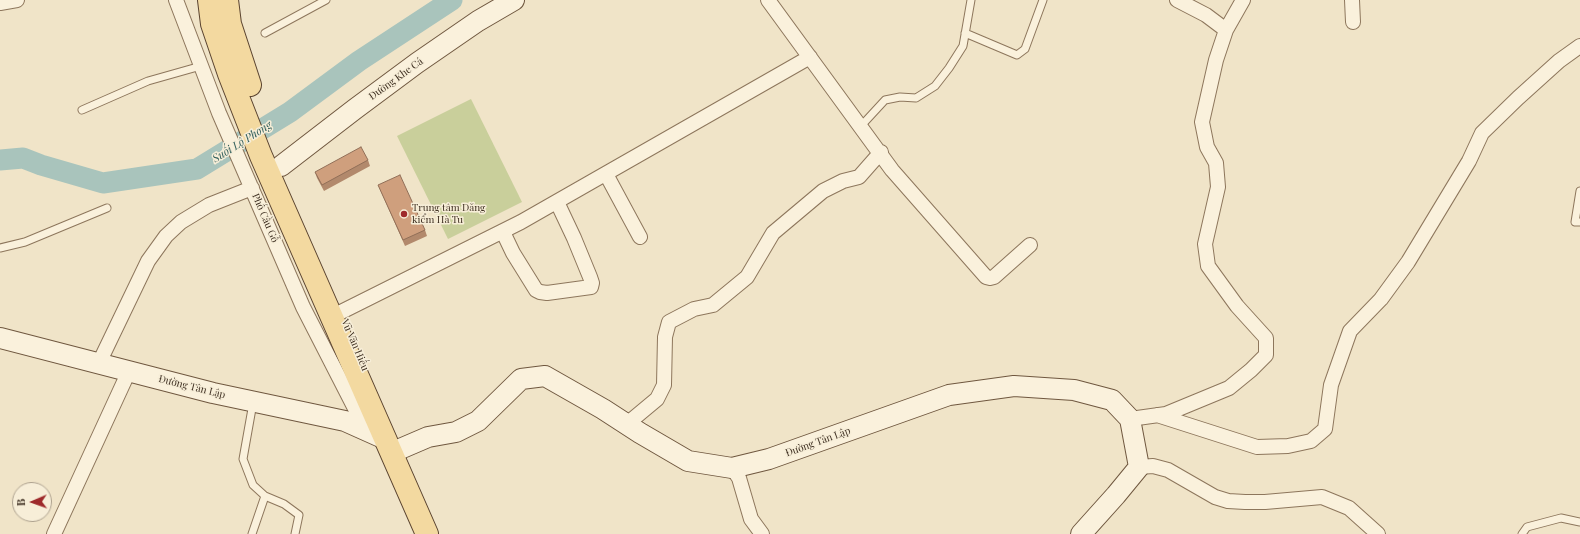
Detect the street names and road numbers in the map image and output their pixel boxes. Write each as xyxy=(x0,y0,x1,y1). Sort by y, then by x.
street label: Đường Khe Cá xyxy=(367,55,425,103)
street label: Phố Cầu Gỗ xyxy=(249,192,281,244)
street label: Vũ Văn Hiếu xyxy=(339,317,371,373)
street label: Đường Tân Lập xyxy=(157,373,227,401)
street label: Đường Tân Lập xyxy=(784,425,852,459)

